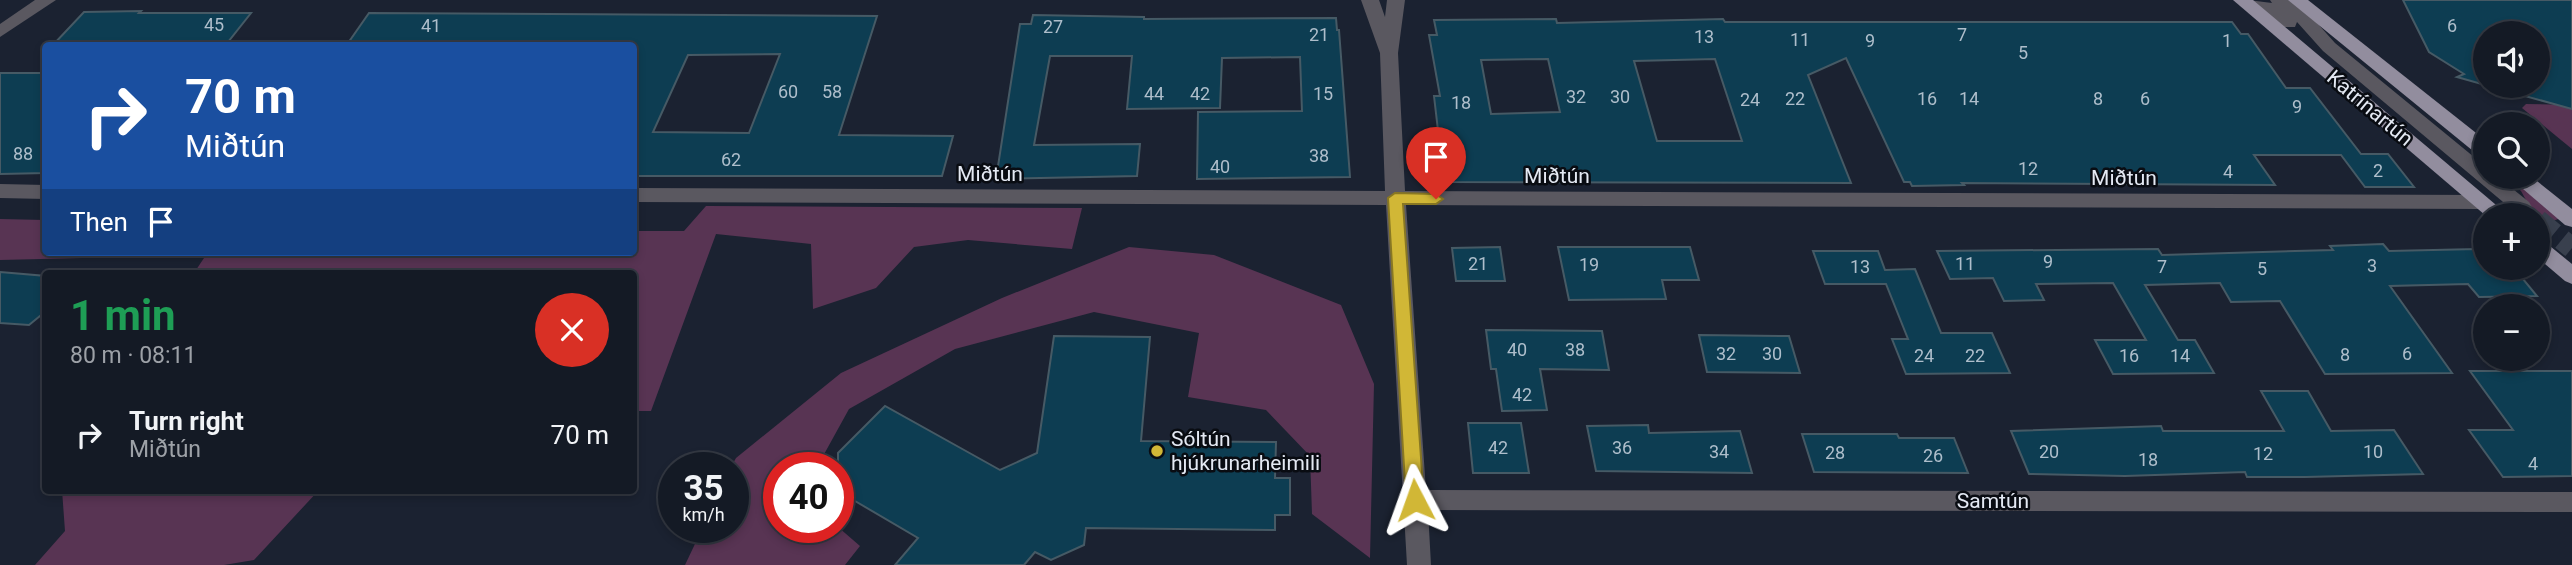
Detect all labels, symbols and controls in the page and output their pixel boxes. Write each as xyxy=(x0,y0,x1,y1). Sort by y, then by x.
house number: 45 xyxy=(204,14,224,35)
house number: 41 xyxy=(421,15,441,36)
house number: 6 xyxy=(2447,15,2457,36)
house number: 27 xyxy=(1043,16,1063,37)
map controls xyxy=(2473,21,2550,371)
button: sound xyxy=(2473,21,2550,98)
house number: 21 xyxy=(1309,24,1329,45)
house number: 7 xyxy=(1957,24,1967,45)
house number: 13 xyxy=(1694,26,1714,47)
house number: 11 xyxy=(1790,29,1810,50)
house number: 9 xyxy=(1865,30,1875,51)
house number: 1 xyxy=(2222,30,2232,51)
house number: 5 xyxy=(2018,42,2028,63)
street label: Katrínartún xyxy=(2322,65,2418,151)
text: 70 m xyxy=(185,68,296,125)
icon: right xyxy=(70,70,161,161)
house number: 60 xyxy=(778,81,798,102)
house number: 58 xyxy=(822,81,842,102)
house number: 44 xyxy=(1144,83,1164,104)
house number: 42 xyxy=(1190,83,1210,104)
house number: 15 xyxy=(1313,83,1333,104)
house number: 32 xyxy=(1566,86,1586,107)
house number: 30 xyxy=(1610,86,1630,107)
house number: 22 xyxy=(1785,88,1805,109)
house number: 16 xyxy=(1917,88,1937,109)
house number: 14 xyxy=(1959,88,1979,109)
house number: 8 xyxy=(2093,88,2103,109)
house number: 6 xyxy=(2140,88,2150,109)
house number: 24 xyxy=(1740,89,1760,110)
house number: 18 xyxy=(1451,92,1471,113)
house number: 9 xyxy=(2292,96,2302,117)
button: search xyxy=(2473,112,2550,189)
text: Miðtún xyxy=(185,127,285,165)
pin xyxy=(1406,127,1466,199)
icon: arrive xyxy=(1417,138,1455,176)
house number: 88 xyxy=(13,143,33,164)
house number: 38 xyxy=(1309,145,1329,166)
house number: 62 xyxy=(721,149,741,170)
house number: 40 xyxy=(1210,156,1230,177)
house number: 12 xyxy=(2018,158,2038,179)
house number: 2 xyxy=(2373,160,2383,181)
house number: 4 xyxy=(2223,161,2233,182)
street label: Miðtún xyxy=(957,162,1023,186)
street label: Miðtún xyxy=(1524,164,1590,188)
street label: Miðtún xyxy=(2091,166,2157,190)
icon: arrive xyxy=(142,203,180,241)
button: + xyxy=(2473,203,2550,280)
text: Then xyxy=(70,207,128,237)
house number: 9 xyxy=(2043,251,2053,272)
house number: 21 xyxy=(1468,253,1488,274)
house number: 11 xyxy=(1955,253,1975,274)
house number: 19 xyxy=(1579,254,1599,275)
house number: 3 xyxy=(2367,255,2377,276)
house number: 13 xyxy=(1850,256,1870,277)
house number: 7 xyxy=(2157,256,2167,277)
house number: 5 xyxy=(2257,258,2267,279)
text: 1 min xyxy=(70,291,176,340)
button: close xyxy=(535,293,609,367)
button: − xyxy=(2473,294,2550,371)
house number: 40 xyxy=(1507,339,1527,360)
house number: 38 xyxy=(1565,339,1585,360)
text: 80 m · 08:11 xyxy=(70,342,196,369)
house number: 32 xyxy=(1716,343,1736,364)
house number: 30 xyxy=(1762,343,1782,364)
house number: 6 xyxy=(2402,343,2412,364)
house number: 8 xyxy=(2340,344,2350,365)
house number: 24 xyxy=(1914,345,1934,366)
house number: 22 xyxy=(1965,345,1985,366)
house number: 16 xyxy=(2119,345,2139,366)
house number: 14 xyxy=(2170,345,2190,366)
house number: 42 xyxy=(1512,384,1532,405)
text: Turn right xyxy=(129,406,244,436)
icon: right xyxy=(70,416,108,454)
text: 70 m xyxy=(551,420,609,450)
place label: Sóltún hjúkrunarheimili xyxy=(1171,427,1320,475)
text: Miðtún xyxy=(129,436,201,463)
house number: 42 xyxy=(1488,437,1508,458)
house number: 36 xyxy=(1612,437,1632,458)
house number: 34 xyxy=(1709,441,1729,462)
house number: 20 xyxy=(2039,441,2059,462)
house number: 10 xyxy=(2363,441,2383,462)
house number: 28 xyxy=(1825,442,1845,463)
marker: Sóltún hjúkrunarheimili xyxy=(1149,443,1165,459)
house number: 12 xyxy=(2253,443,2273,464)
house number: 26 xyxy=(1923,445,1943,466)
house number: 18 xyxy=(2138,449,2158,470)
speed limit sign: 40 xyxy=(763,452,854,543)
house number: 4 xyxy=(2528,453,2538,474)
position arrow xyxy=(1378,463,1452,537)
text: 35 xyxy=(683,468,724,509)
street label: Samtún xyxy=(1957,489,2029,513)
text: km/h xyxy=(682,504,725,525)

